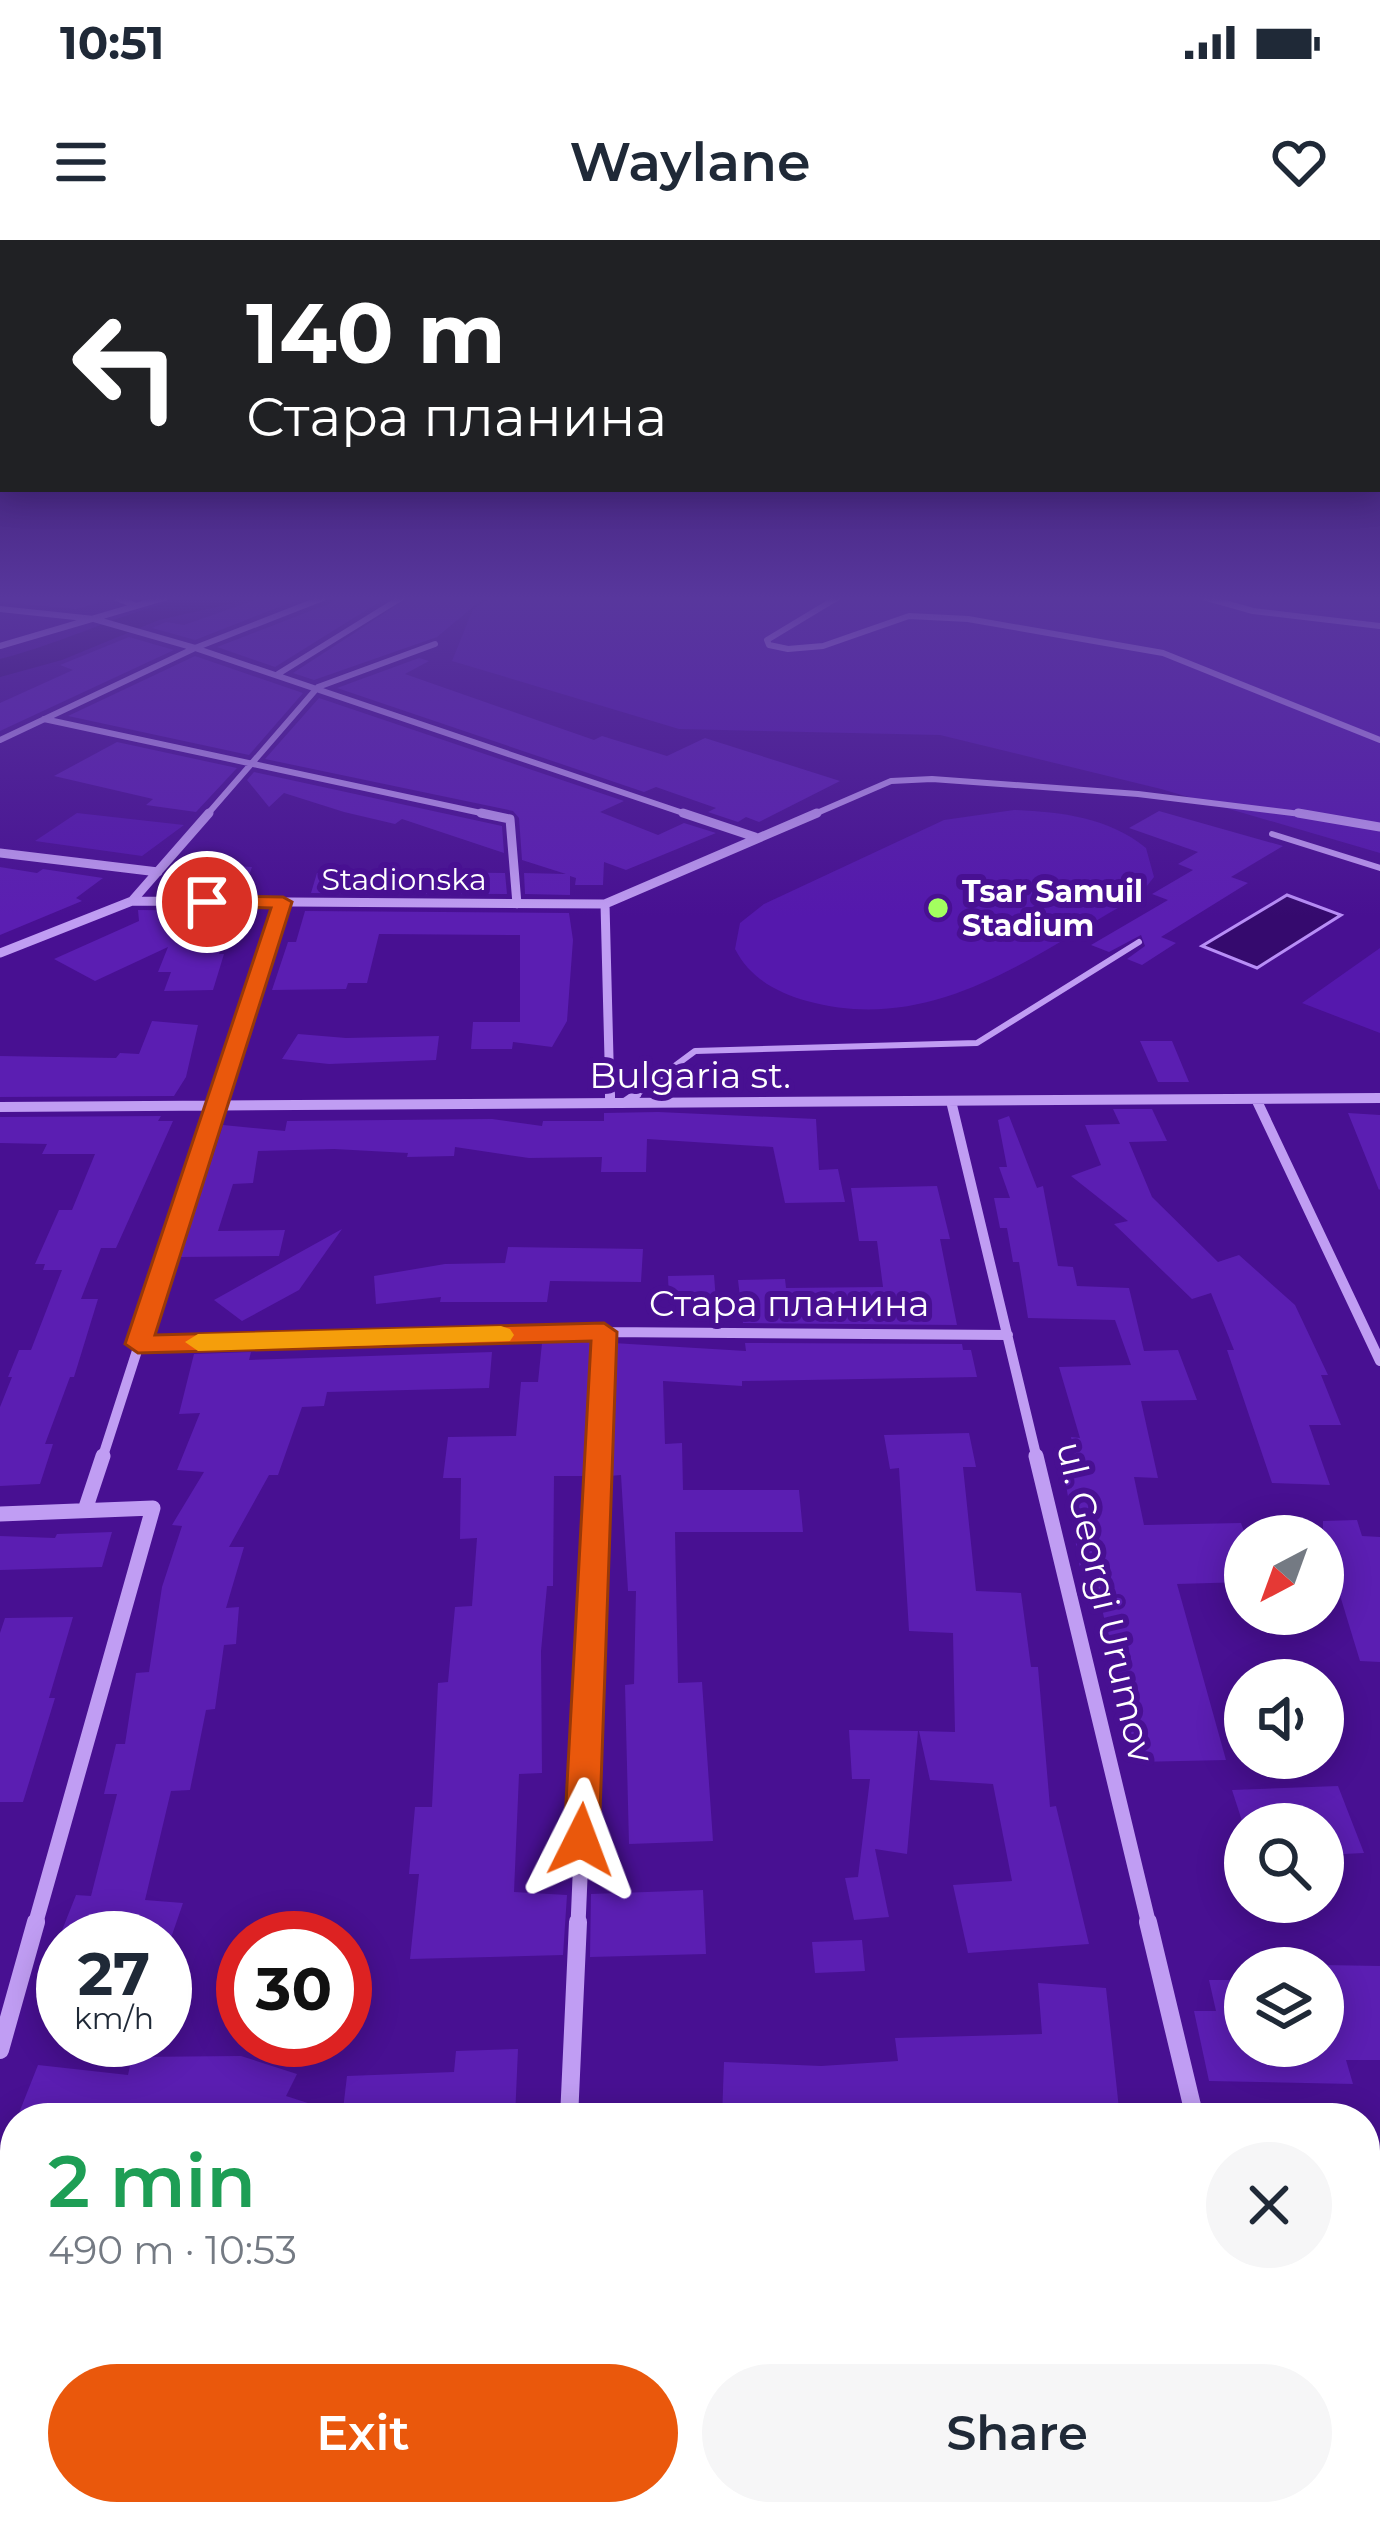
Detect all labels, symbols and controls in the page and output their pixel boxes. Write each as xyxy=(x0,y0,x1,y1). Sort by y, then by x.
text: 10:51 xyxy=(60,15,164,70)
icon: menu xyxy=(48,129,114,195)
text: Waylane xyxy=(569,129,811,195)
icon: heart xyxy=(1266,129,1332,195)
text: 140 m xyxy=(246,282,506,384)
icon: left xyxy=(48,288,204,444)
text: Стара планина xyxy=(246,384,667,450)
pin xyxy=(156,851,258,953)
street label: Stadionska xyxy=(321,861,487,898)
icon: arrive xyxy=(174,869,240,935)
place label: Tsar Samuil Stadium xyxy=(962,873,1143,944)
marker: Tsar Samuil Stadium xyxy=(925,895,951,921)
street label: Bulgaria st. xyxy=(589,1053,791,1097)
street label: Стара планина xyxy=(649,1281,929,1325)
street label: ul. Georgi Urumov xyxy=(1048,1437,1164,1767)
north arrow xyxy=(1224,1515,1344,1635)
map controls xyxy=(1224,1515,1344,2067)
button: sound xyxy=(1224,1659,1344,1779)
position arrow xyxy=(518,1777,644,1903)
button: search xyxy=(1224,1803,1344,1923)
speed limit sign: 30 xyxy=(216,1911,372,2067)
text: 27 xyxy=(78,1937,150,2010)
button: layers xyxy=(1224,1947,1344,2067)
text: km/h xyxy=(74,2000,154,2037)
text: 2 min xyxy=(48,2137,256,2225)
button: close xyxy=(1206,2142,1332,2268)
text: 490 m · 10:53 xyxy=(48,2226,297,2274)
button: Exit xyxy=(48,2364,678,2502)
button: Share xyxy=(702,2364,1332,2502)

